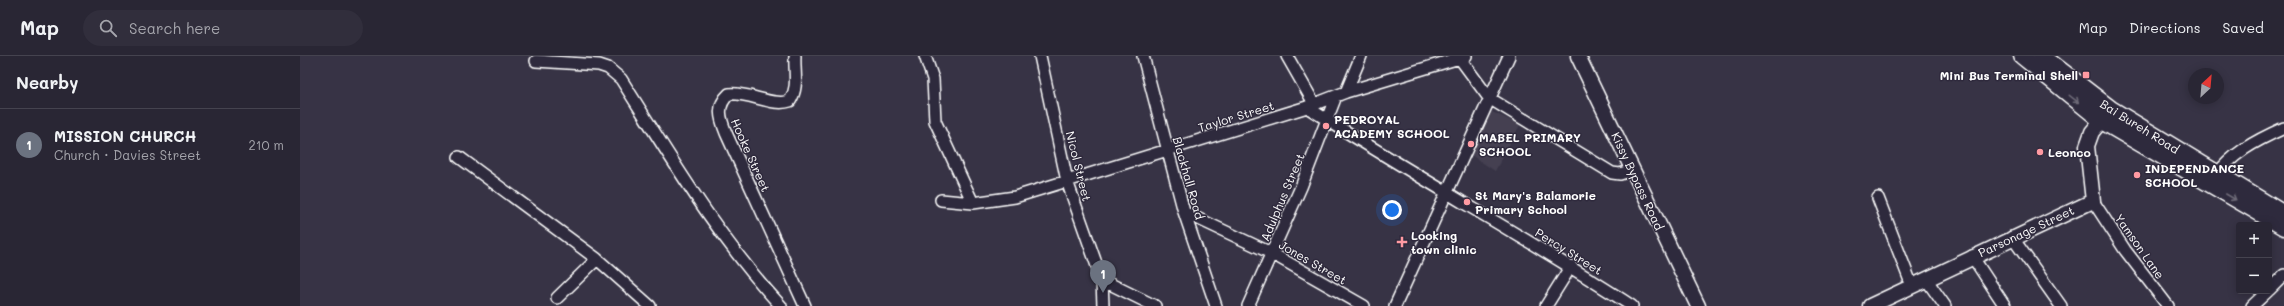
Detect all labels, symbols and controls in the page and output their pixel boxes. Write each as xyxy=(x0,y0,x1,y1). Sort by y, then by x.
search box xyxy=(83,10,363,46)
text: Map xyxy=(20,15,59,40)
icon: search xyxy=(97,17,119,39)
text: Search here xyxy=(129,18,220,38)
text: Map xyxy=(2079,18,2107,37)
text: Directions xyxy=(2129,18,2200,37)
text: Saved xyxy=(2222,18,2264,37)
place label: Mini Bus Terminal Shell xyxy=(1940,67,2078,83)
north arrow xyxy=(2188,68,2224,104)
marker: Mini Bus Terminal Shell xyxy=(2081,70,2091,80)
text: Nearby xyxy=(16,71,78,93)
one-way arrow xyxy=(2068,94,2079,103)
street label: Bai Bureh Road xyxy=(2097,95,2183,157)
street label: Taylor Street xyxy=(1196,97,1276,135)
place label: PEDROYAL ACADEMY SCHOOL xyxy=(1334,111,1450,141)
street label: Hooke Street xyxy=(728,116,774,194)
marker: PEDROYAL ACADEMY SCHOOL xyxy=(1321,121,1331,131)
text: MISSION CHURCH xyxy=(54,126,197,146)
street label: Nicol Street xyxy=(1063,129,1095,203)
place label: MABEL PRIMARY SCHOOL xyxy=(1479,129,1581,159)
street label: Kissy Bypass Road xyxy=(1608,129,1668,233)
street label: Blackhall Road xyxy=(1170,135,1209,222)
text: 1 xyxy=(26,136,32,153)
text: 210 m xyxy=(248,136,284,153)
marker: MABEL PRIMARY SCHOOL xyxy=(1466,139,1476,149)
place label: Leonco xyxy=(2048,144,2091,160)
text: Church · Davies Street xyxy=(54,146,201,163)
marker: Leonco xyxy=(2035,147,2045,157)
street label: Adulphus Street xyxy=(1256,151,1308,243)
place label: INDEPENDANCE SCHOOL xyxy=(2145,160,2244,190)
marker: INDEPENDANCE SCHOOL xyxy=(2132,170,2142,180)
place label: St Mary's Balamorie Primary School xyxy=(1475,187,1596,217)
one-way arrow xyxy=(2225,194,2237,202)
marker: St Mary's Balamorie Primary School xyxy=(1462,197,1472,207)
your location xyxy=(1382,200,1402,220)
street label: Parsonage Street xyxy=(1975,202,2077,260)
street label: Yamson Lane xyxy=(2112,210,2168,282)
map controls xyxy=(2236,222,2272,294)
button: + xyxy=(2236,222,2272,258)
street label: Percy Street xyxy=(1532,224,1606,278)
place label: Looking town clinic xyxy=(1411,227,1477,257)
street label: Jones Street xyxy=(1276,236,1350,288)
marker: Looking town clinic xyxy=(1396,236,1408,248)
button: − xyxy=(2236,258,2272,294)
pin: 1 xyxy=(1090,260,1116,293)

